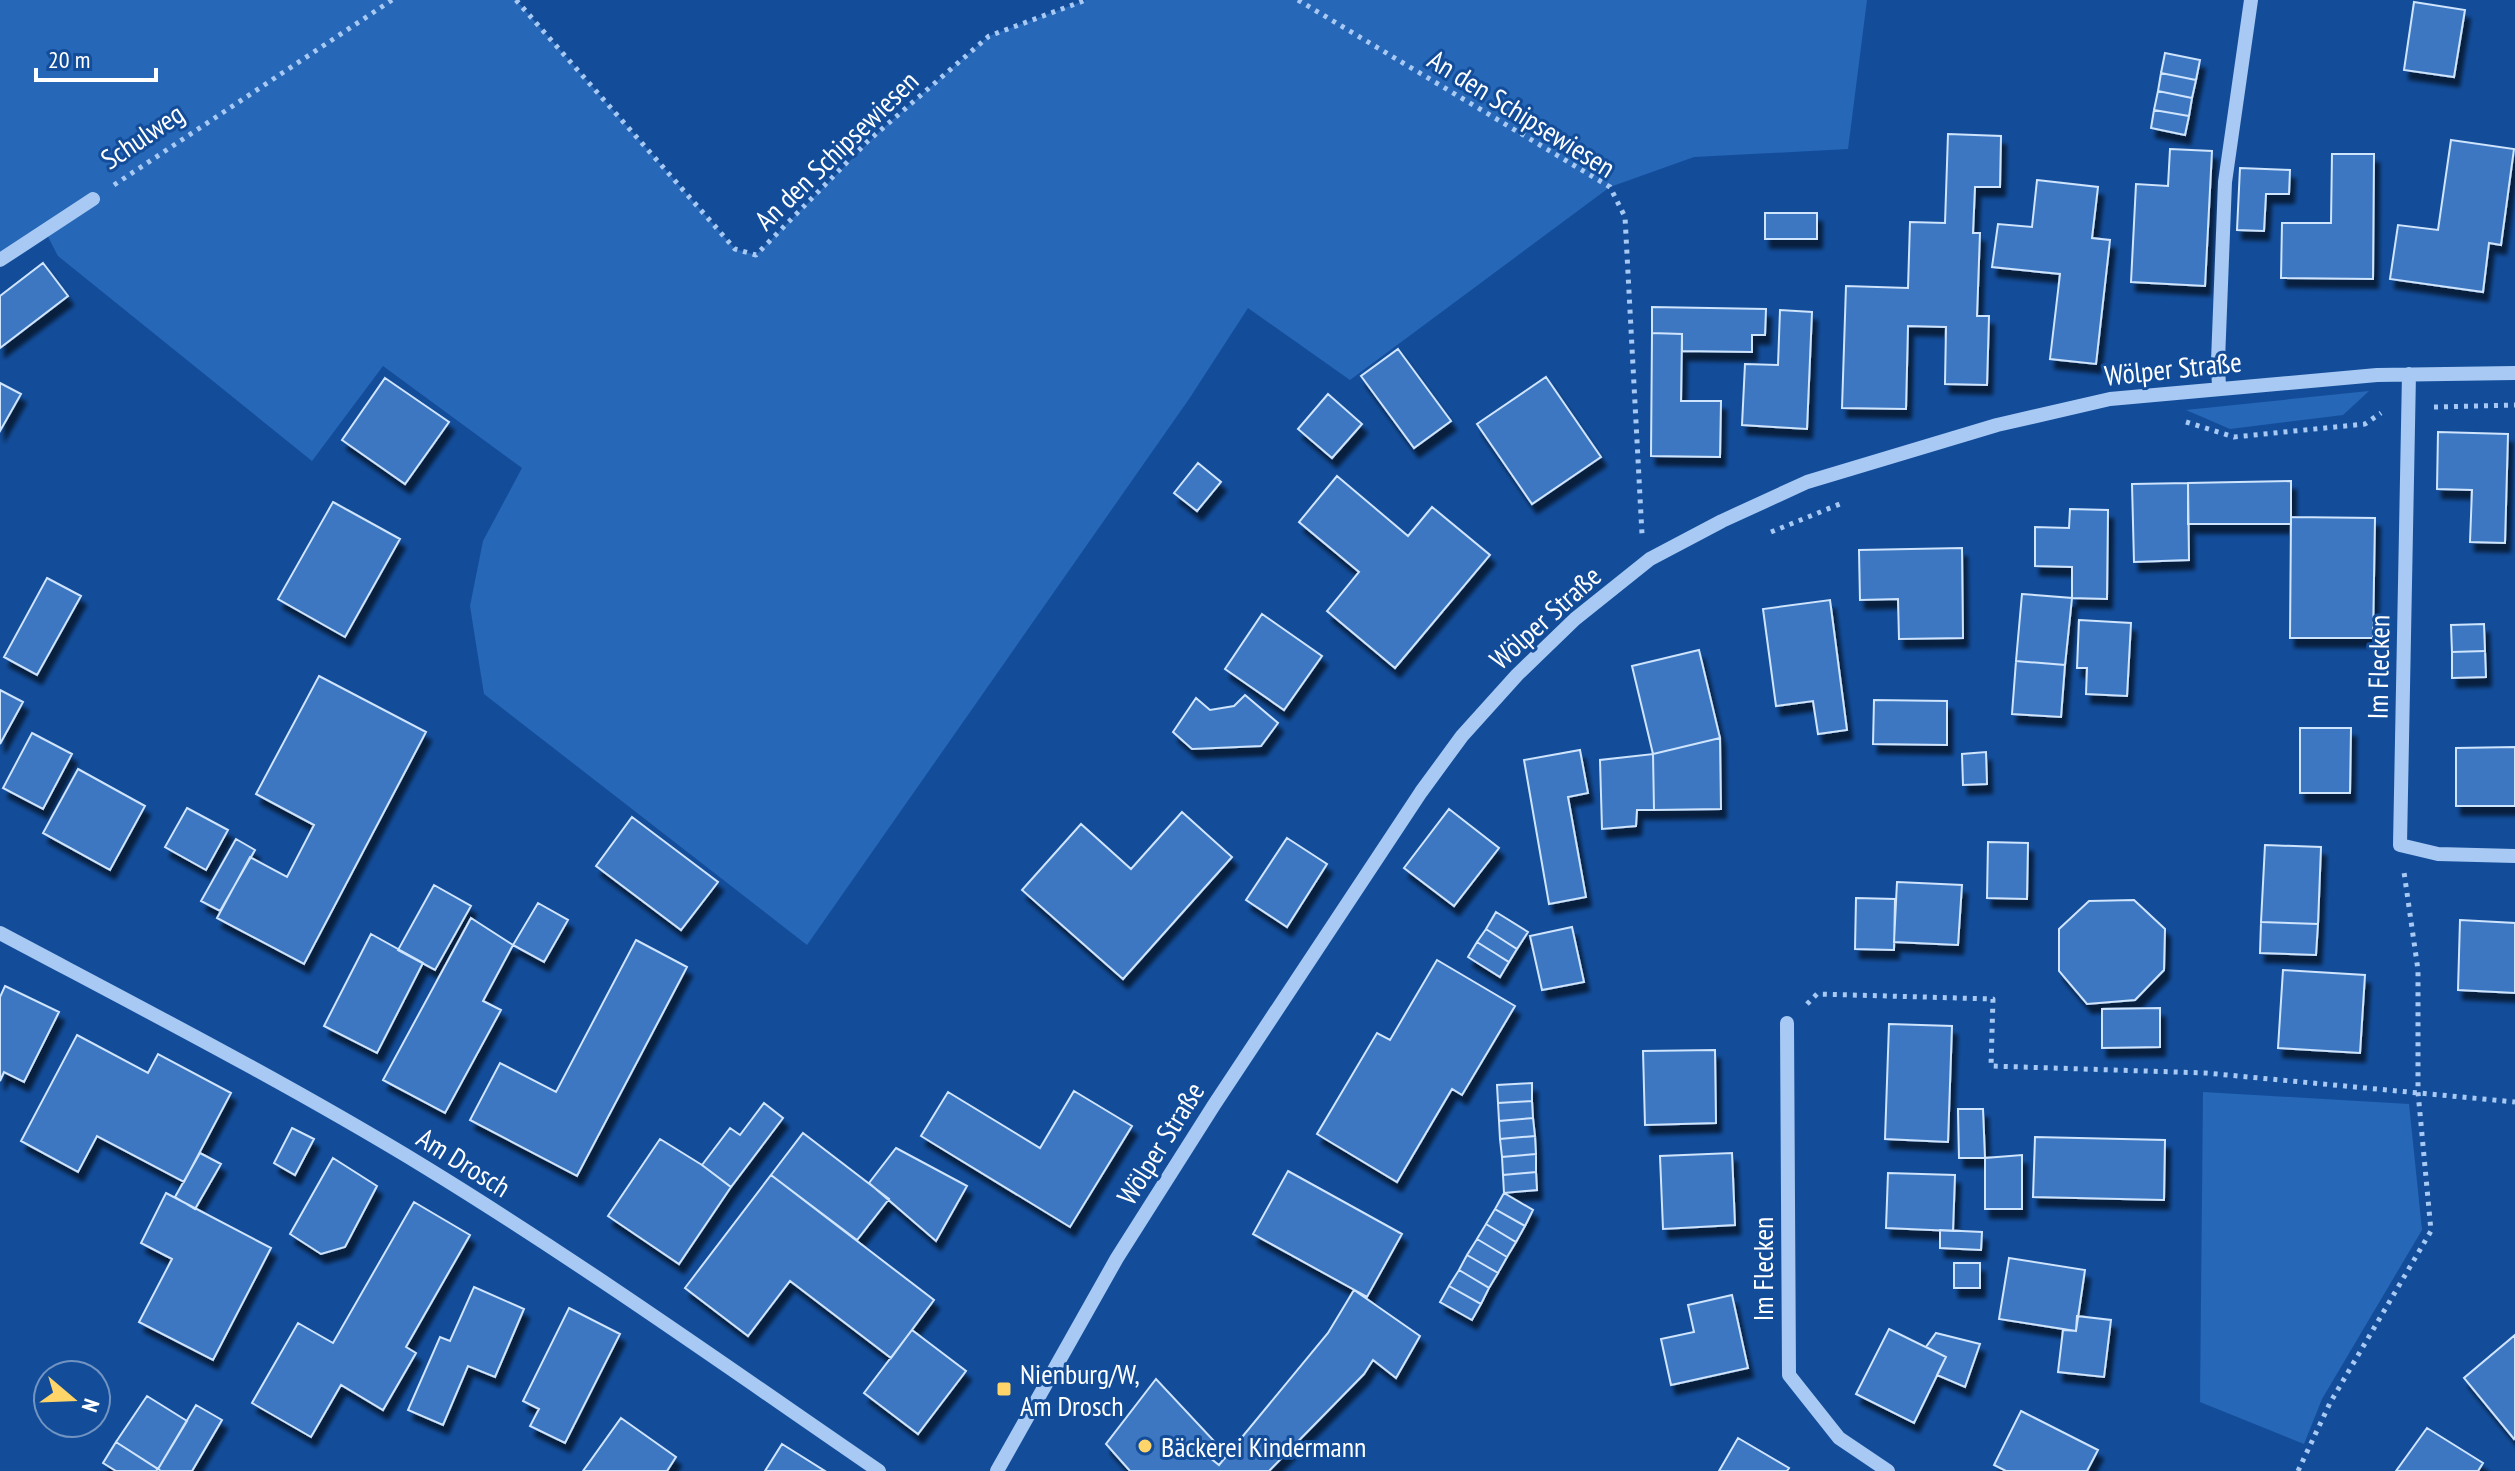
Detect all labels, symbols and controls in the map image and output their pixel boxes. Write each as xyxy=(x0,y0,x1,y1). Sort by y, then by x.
scale bar xyxy=(36,32,156,82)
street label: An den Schipsewiesen xyxy=(1421,41,1623,185)
text: 20 m xyxy=(48,44,90,75)
street label: An den Schipsewiesen xyxy=(746,62,926,238)
street label: Schulweg xyxy=(93,95,191,177)
street label: Wölper Straße xyxy=(2103,342,2243,394)
street label: Wölper Straße xyxy=(1481,557,1609,677)
street label: Im Flecken xyxy=(2359,614,2397,720)
street label: Wölper Straße xyxy=(1108,1075,1212,1211)
street label: Am Drosch xyxy=(410,1119,518,1205)
street label: Im Flecken xyxy=(1744,1217,1781,1321)
place label: Nienburg/W, Am Drosch xyxy=(1020,1355,1140,1424)
north arrow xyxy=(32,1359,112,1439)
marker: Nienburg/W, Am Drosch xyxy=(995,1380,1013,1398)
text: N xyxy=(76,1395,106,1416)
place label: Bäckerei Kindermann xyxy=(1161,1428,1366,1465)
marker: Bäckerei Kindermann xyxy=(1136,1437,1154,1455)

